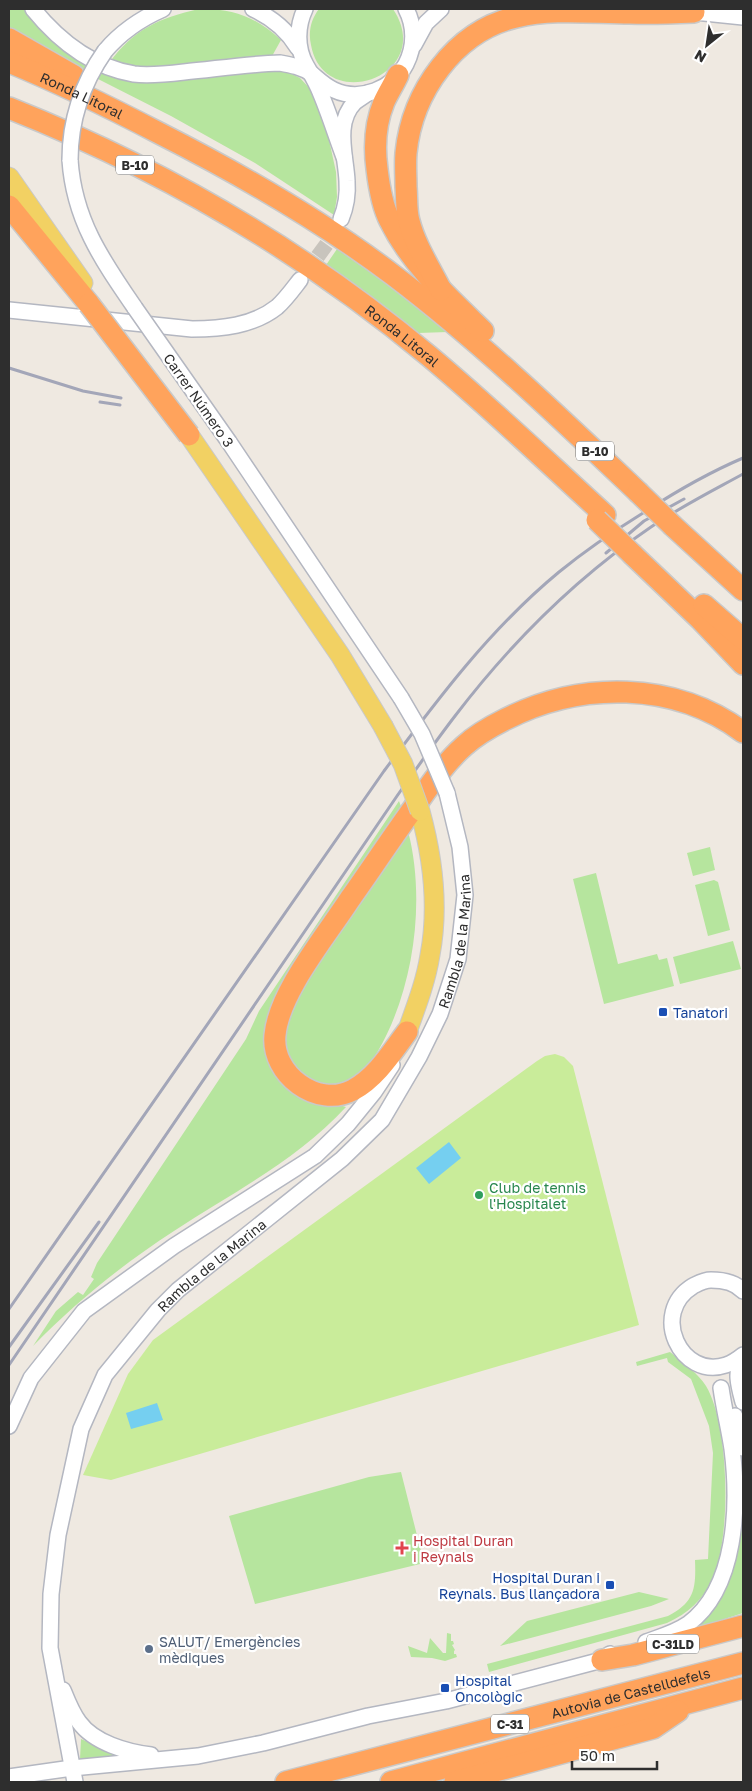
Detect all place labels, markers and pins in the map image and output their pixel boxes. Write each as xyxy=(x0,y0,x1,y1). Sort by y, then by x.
place label: Tanatori xyxy=(673,1004,728,1021)
marker: Tanatori xyxy=(657,1006,669,1018)
place label: Club de tennis l'Hospitalet xyxy=(489,1179,586,1212)
marker: Club de tennis l'Hospitalet xyxy=(473,1189,485,1201)
place label: Hospital Duran i Reynals xyxy=(413,1532,513,1565)
marker: Hospital Duran i Reynals xyxy=(395,1541,409,1555)
place label: Hospital Duran i Reynals. Bus llançadora xyxy=(439,1569,600,1602)
marker: Hospital Duran i Reynals. Bus llançadora xyxy=(604,1579,616,1591)
place label: SALUT/ Emergències mèdiques xyxy=(159,1633,301,1666)
marker: SALUT/ Emergències mèdiques xyxy=(143,1643,155,1655)
place label: Hospital Oncològic xyxy=(455,1672,523,1705)
marker: Hospital Oncològic xyxy=(439,1682,451,1694)

